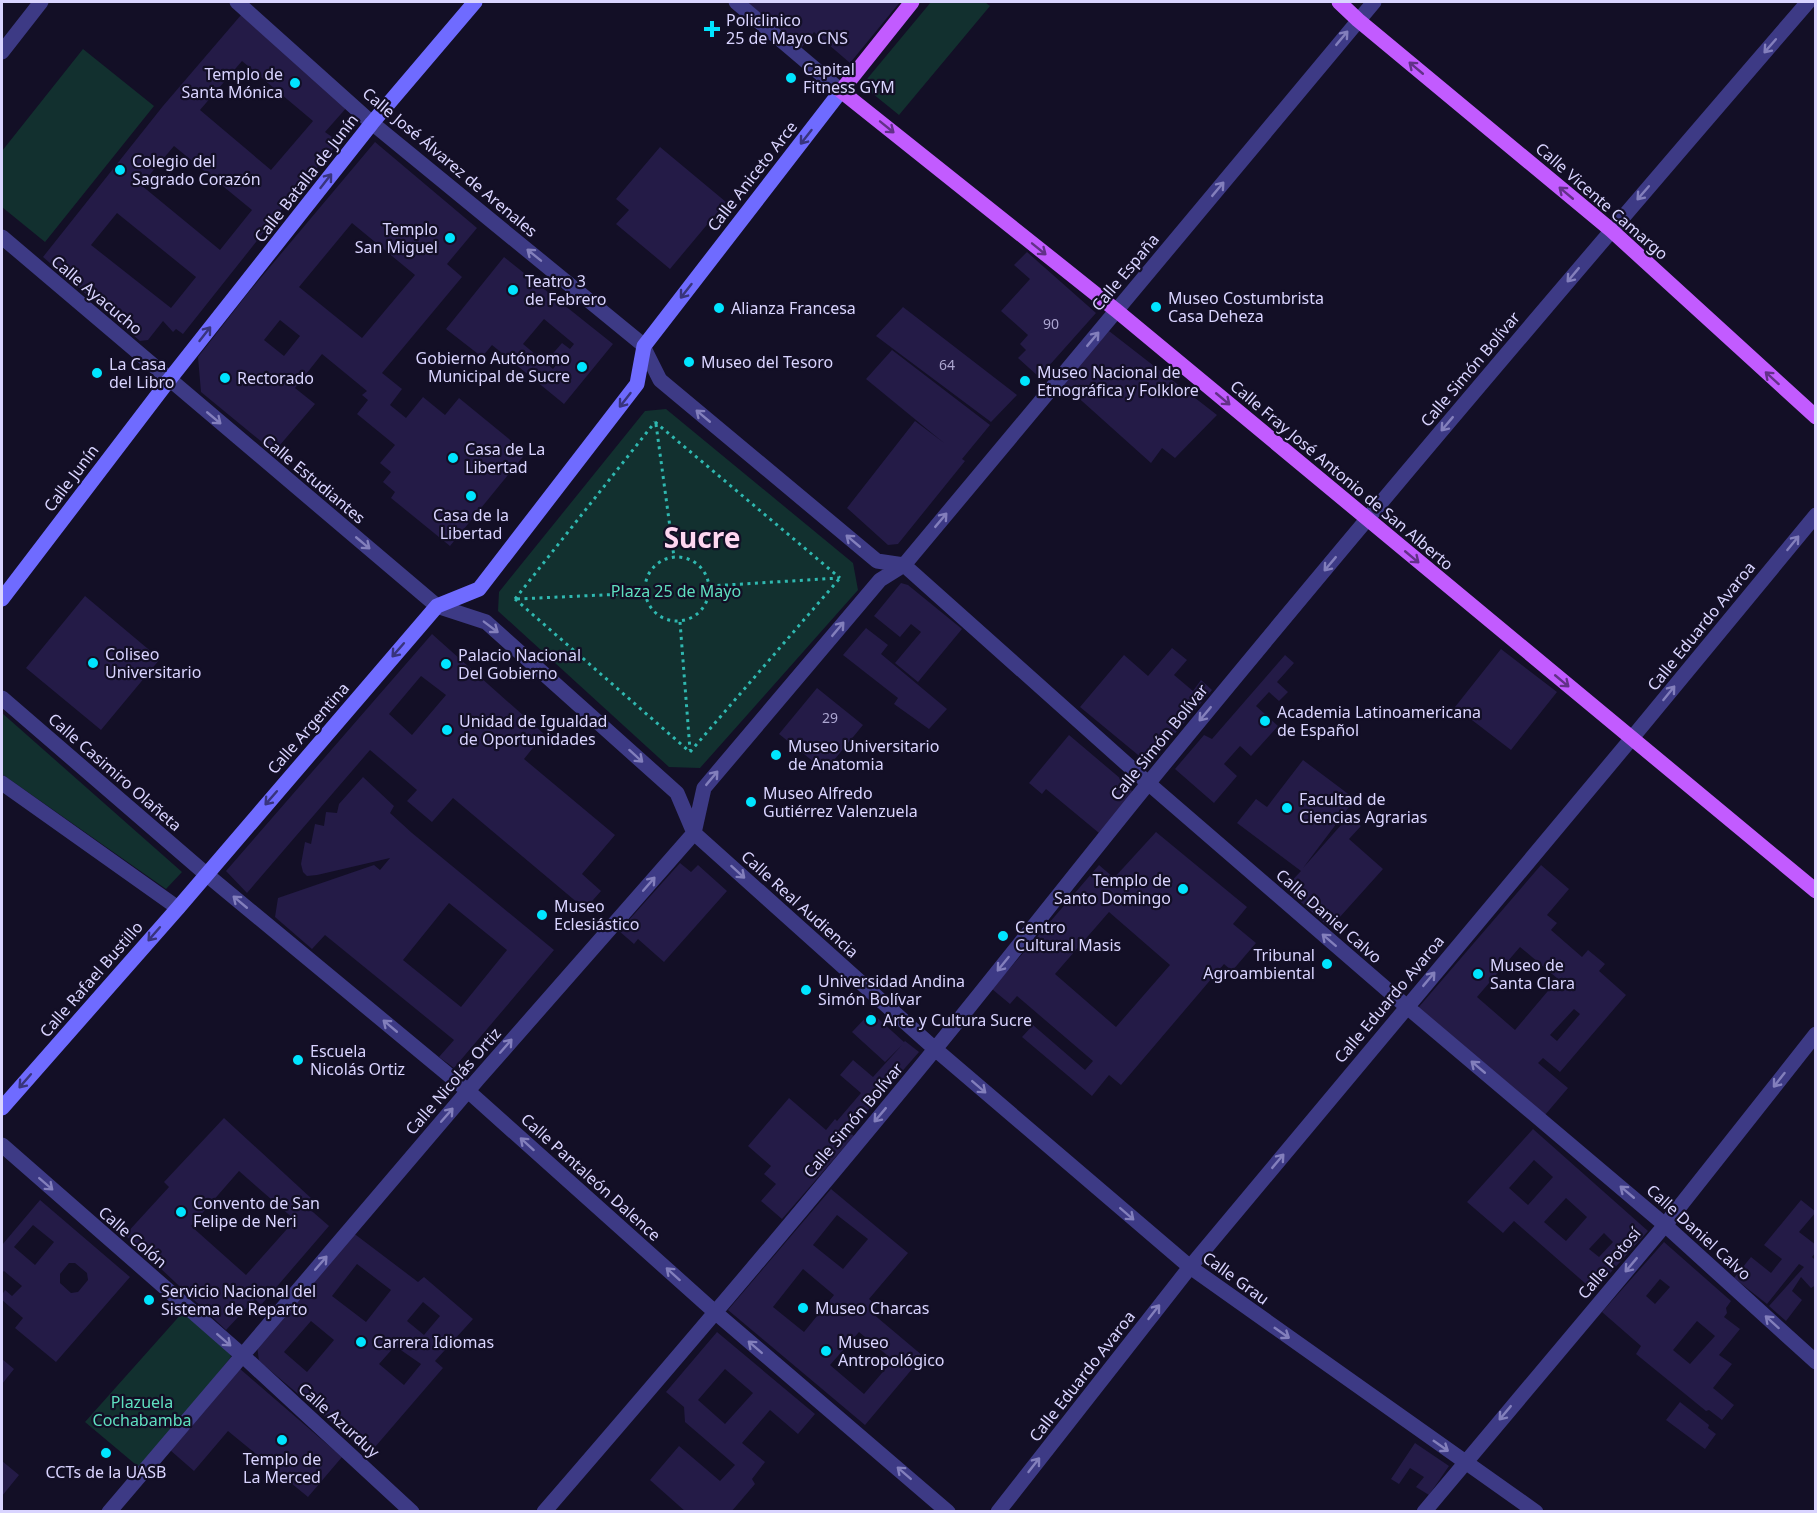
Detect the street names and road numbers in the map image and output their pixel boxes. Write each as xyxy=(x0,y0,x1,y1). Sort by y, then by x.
street label: Calle José Álvarez de Arenales xyxy=(358,82,542,242)
street label: Calle Batalla de Junín xyxy=(249,109,363,247)
street label: Calle Aniceto Arce xyxy=(702,116,802,236)
street label: Calle Vicente Camargo xyxy=(1531,137,1673,265)
street label: Calle España xyxy=(1086,229,1164,315)
street label: Calle Ayacucho xyxy=(47,250,147,340)
street label: Calle Simón Bolívar xyxy=(1415,306,1525,431)
street label: Calle Fray José Antonio de San Alberto xyxy=(1226,375,1458,575)
street label: Calle Estudiantes xyxy=(258,429,370,529)
street label: Calle Junín xyxy=(39,440,103,516)
street label: Calle Eduardo Avaroa xyxy=(1642,557,1760,695)
street label: Calle Argentina xyxy=(262,677,354,779)
street label: Calle Simón Bolívar xyxy=(1105,679,1213,805)
street label: Calle Casimiro Olañeta xyxy=(44,708,186,836)
street label: Calle Real Audiencia xyxy=(737,845,863,963)
street label: Calle Daniel Calvo xyxy=(1271,864,1387,968)
street label: Calle Rafael Bustillo xyxy=(34,916,148,1042)
street label: Calle Eduardo Avaroa xyxy=(1329,931,1449,1067)
street label: Calle Nicolás Ortiz xyxy=(400,1023,506,1139)
street label: Calle Simón Bolívar xyxy=(798,1057,908,1182)
street label: Calle Pantaleón Dalence xyxy=(516,1108,666,1246)
street label: Calle Daniel Calvo xyxy=(1642,1179,1756,1285)
street label: Calle Colón xyxy=(94,1201,172,1273)
street label: Calle Potosí xyxy=(1573,1222,1646,1303)
street label: Calle Grau xyxy=(1198,1246,1274,1310)
street label: Calle Eduardo Avaroa xyxy=(1024,1306,1140,1446)
street label: Calle Azurduy xyxy=(294,1378,385,1463)

